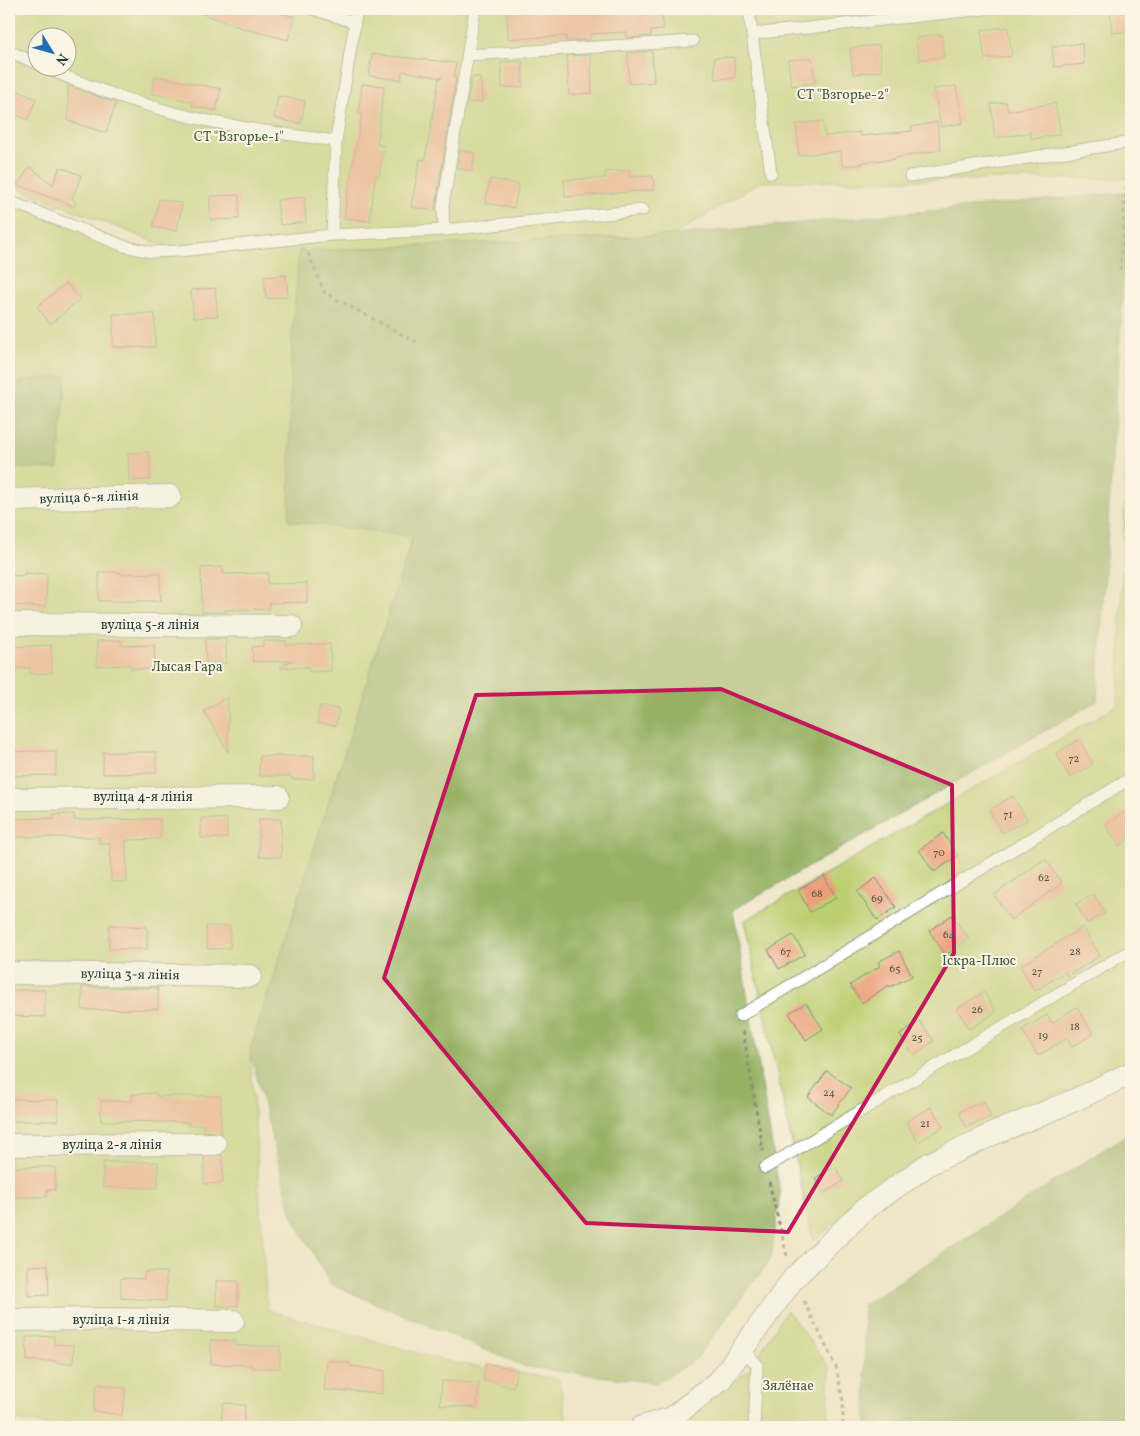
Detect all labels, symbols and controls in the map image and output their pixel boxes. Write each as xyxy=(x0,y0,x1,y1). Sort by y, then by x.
north arrow xyxy=(28,28,78,78)
text: N xyxy=(51,49,72,69)
park label: СТ "Взгорье-2" xyxy=(797,86,889,105)
park label: СТ "Взгорье-1" xyxy=(194,128,284,147)
street label: вуліца 6-я лінія xyxy=(39,487,139,509)
street label: вуліца 5-я лінія xyxy=(101,616,199,635)
park label: Лысая Гара xyxy=(151,658,223,677)
house number: 72 xyxy=(1068,752,1080,767)
street label: вуліца 4-я лінія xyxy=(93,788,193,807)
house number: 71 xyxy=(1003,808,1013,823)
house number: 70 xyxy=(933,846,945,861)
house number: 62 xyxy=(1038,871,1050,886)
house number: 68 xyxy=(811,887,823,902)
house number: 69 xyxy=(871,892,883,907)
house number: 64 xyxy=(943,928,955,943)
house number: 67 xyxy=(781,945,791,960)
house number: 28 xyxy=(1069,945,1081,960)
park label: Іскра-Плюс xyxy=(942,952,1016,971)
house number: 65 xyxy=(890,962,900,977)
street label: вуліца 3-я лінія xyxy=(80,965,180,985)
house number: 27 xyxy=(1032,965,1042,980)
house number: 26 xyxy=(971,1003,983,1018)
house number: 18 xyxy=(1070,1020,1080,1035)
house number: 19 xyxy=(1038,1029,1048,1044)
house number: 25 xyxy=(911,1031,923,1046)
house number: 24 xyxy=(823,1086,835,1101)
house number: 21 xyxy=(920,1117,930,1132)
street label: вуліца 2-я лінія xyxy=(62,1136,162,1155)
street label: вуліца 1-я лінія xyxy=(73,1311,169,1330)
park label: Зялёнае xyxy=(762,1377,814,1396)

